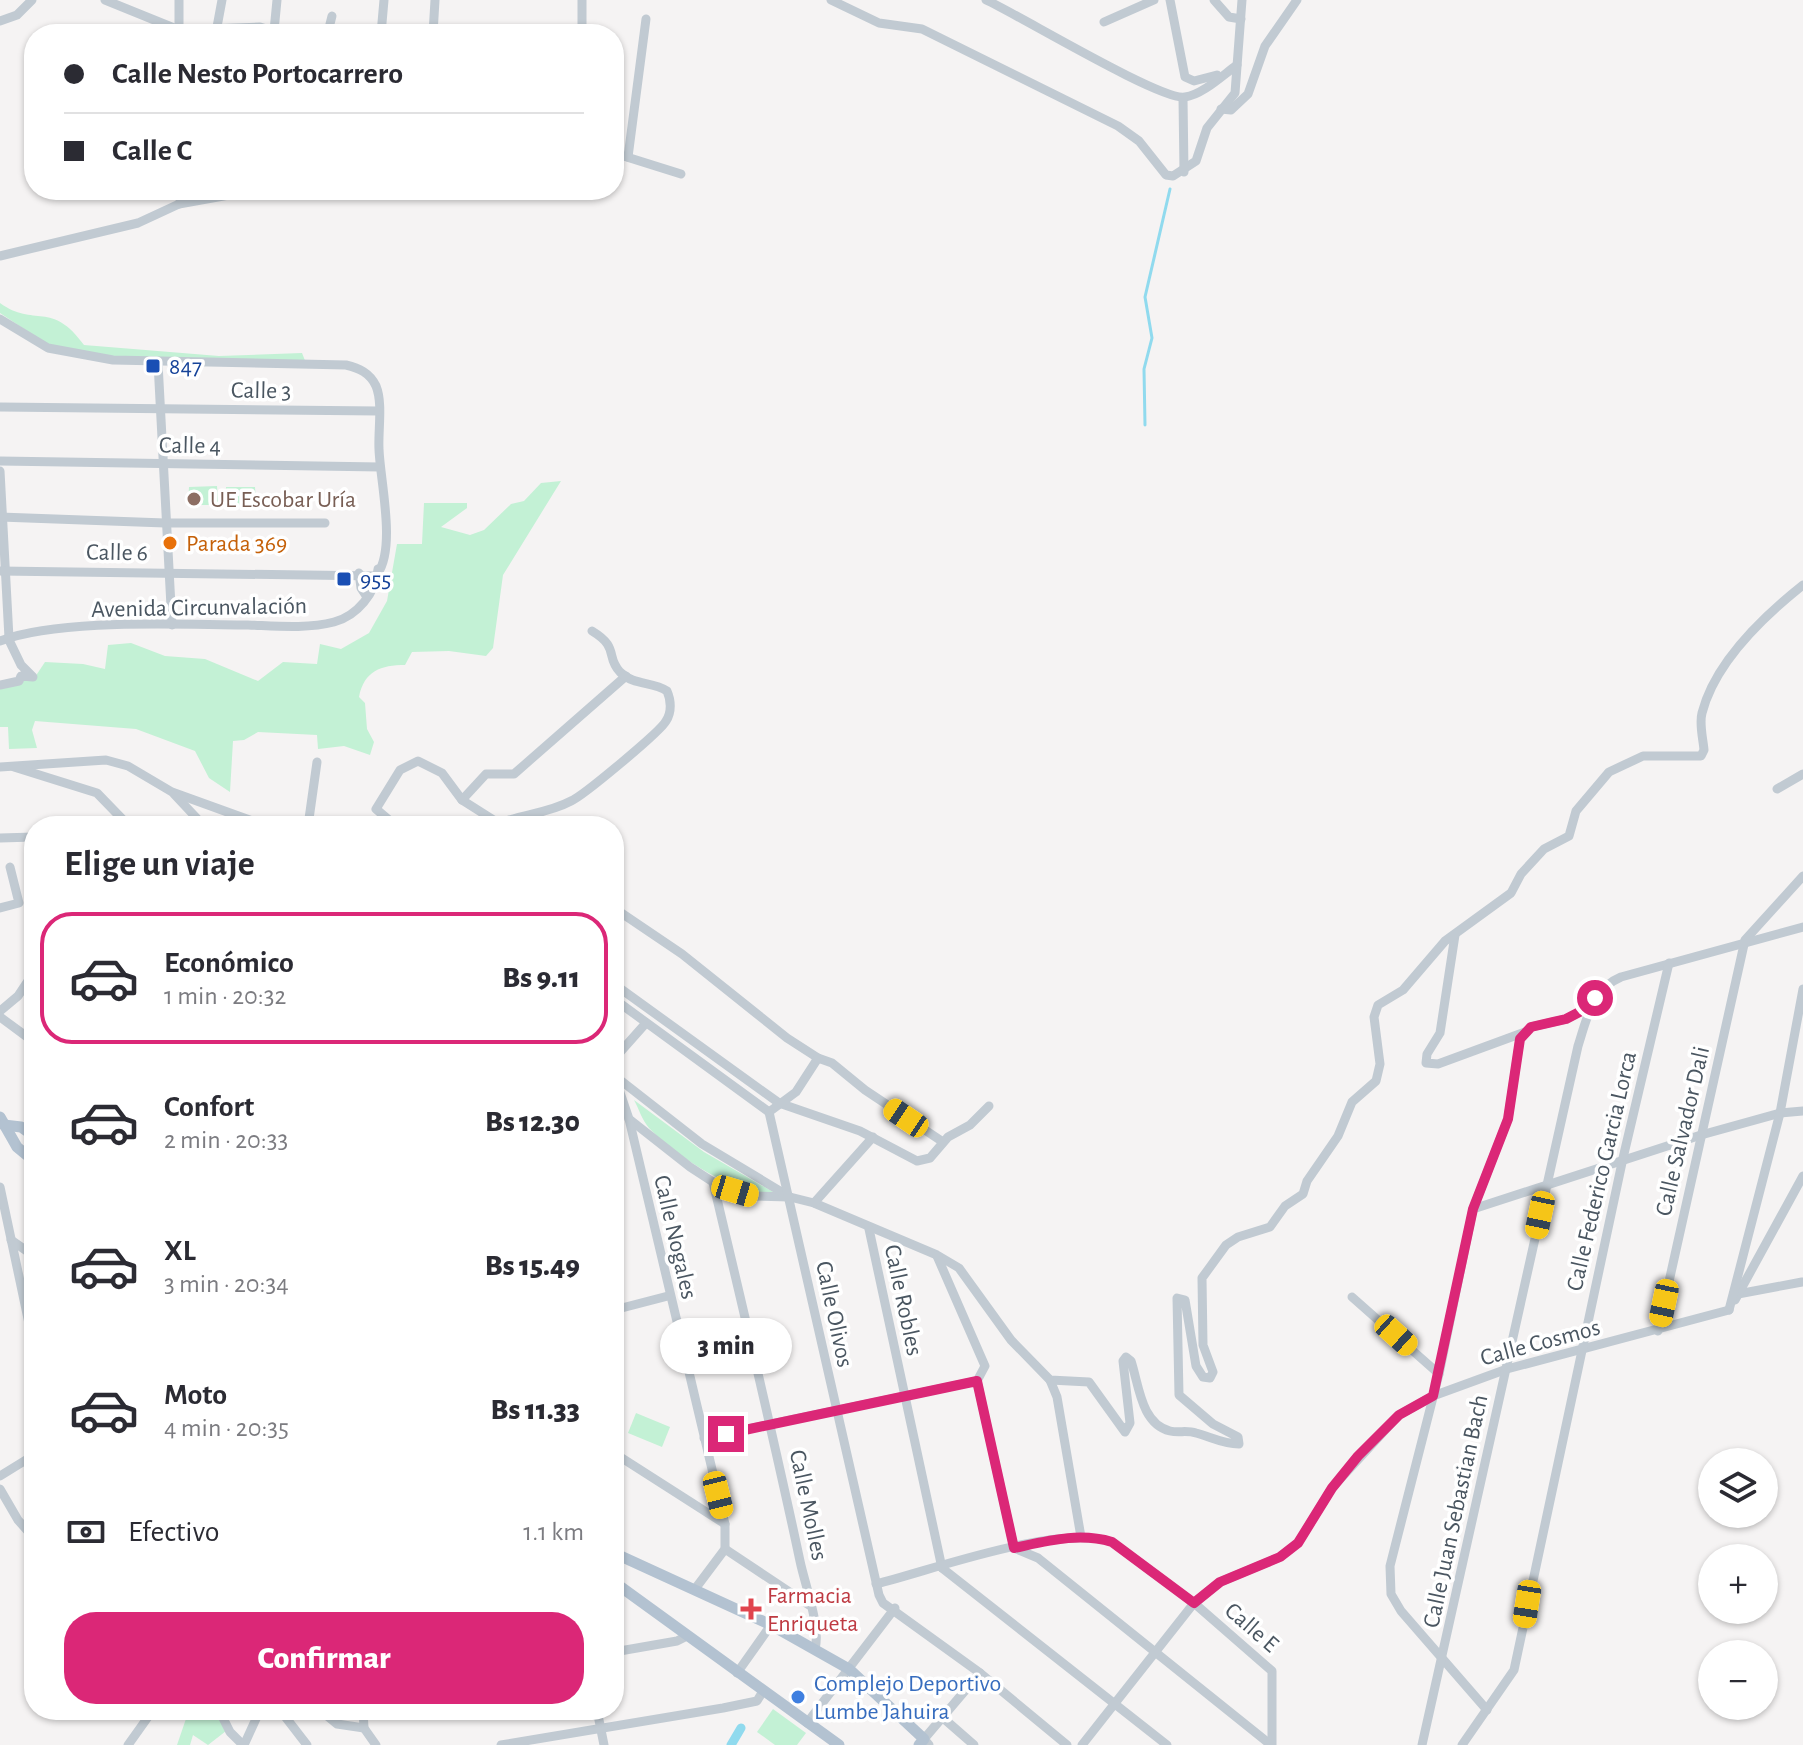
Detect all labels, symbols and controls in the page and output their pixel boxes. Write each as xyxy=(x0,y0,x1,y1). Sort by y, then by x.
text: Calle Nesto Portocarrero xyxy=(112,59,403,89)
text: Calle C xyxy=(112,136,192,166)
place label: 847 xyxy=(169,355,202,379)
marker: 847 xyxy=(144,357,162,375)
street label: Calle 3 xyxy=(231,378,291,404)
street label: Calle 4 xyxy=(159,433,221,459)
place label: UE Escobar Uría xyxy=(210,488,356,512)
marker: UE Escobar Uría xyxy=(185,490,203,508)
place label: Parada 369 xyxy=(186,532,287,556)
marker: Parada 369 xyxy=(161,534,179,552)
street label: Calle 6 xyxy=(86,540,148,566)
place label: 955 xyxy=(360,568,391,592)
marker: 955 xyxy=(335,570,353,588)
street label: Avenida Circunvalación xyxy=(91,594,307,622)
text: Elige un viaje xyxy=(64,846,255,882)
icon: car xyxy=(68,942,140,1014)
text: Económico xyxy=(164,948,294,978)
text: Bs 9.11 xyxy=(502,963,580,993)
route start xyxy=(1577,980,1613,1016)
text: 1 min · 20:32 xyxy=(164,983,286,1009)
street label: Calle Salvador Dali xyxy=(1652,1044,1714,1218)
street label: Calle Federico Garcia Lorca xyxy=(1563,1049,1641,1293)
icon: car xyxy=(68,1086,140,1158)
text: Confort xyxy=(164,1092,254,1122)
car xyxy=(879,1095,933,1141)
text: Bs 12.30 xyxy=(485,1107,580,1137)
text: 2 min · 20:33 xyxy=(164,1127,288,1153)
street label: Calle Nogales xyxy=(649,1173,701,1302)
car xyxy=(709,1173,761,1209)
car xyxy=(1523,1189,1557,1241)
icon: car xyxy=(68,1230,140,1302)
text: XL xyxy=(164,1236,196,1266)
street label: Calle Robles xyxy=(880,1242,926,1358)
text: Bs 15.49 xyxy=(485,1251,580,1281)
street label: Calle Olivos xyxy=(811,1259,857,1369)
text: 3 min · 20:34 xyxy=(164,1271,289,1297)
car xyxy=(1647,1277,1681,1329)
car xyxy=(1370,1310,1422,1360)
street label: Calle Cosmos xyxy=(1478,1315,1603,1370)
callout: 3 min xyxy=(660,1318,792,1374)
text: 3 min xyxy=(697,1333,755,1359)
icon: car xyxy=(68,1374,140,1446)
text: Moto xyxy=(164,1380,227,1410)
street label: Calle Juan Sebastian Bach xyxy=(1420,1392,1492,1630)
text: Bs 11.33 xyxy=(491,1395,580,1425)
text: 4 min · 20:35 xyxy=(164,1415,289,1441)
route end xyxy=(708,1416,744,1452)
street label: Calle Molles xyxy=(785,1448,831,1563)
map controls xyxy=(1698,1448,1778,1720)
button: layers xyxy=(1698,1448,1778,1528)
car xyxy=(701,1469,735,1521)
icon: cash xyxy=(64,1510,108,1554)
text: Efectivo xyxy=(128,1517,220,1547)
text: 1.1 km xyxy=(523,1519,584,1545)
button: + xyxy=(1698,1544,1778,1624)
car xyxy=(1511,1578,1543,1630)
place label: Farmacia Enriqueta xyxy=(767,1584,858,1636)
street label: Calle E xyxy=(1220,1598,1283,1657)
marker: Farmacia Enriqueta xyxy=(742,1600,760,1618)
button: Confirmar xyxy=(64,1612,584,1704)
button: − xyxy=(1698,1640,1778,1720)
place label: Complejo Deportivo Lumbe Jahuira xyxy=(814,1672,1001,1724)
marker: Complejo Deportivo Lumbe Jahuira xyxy=(789,1688,807,1706)

